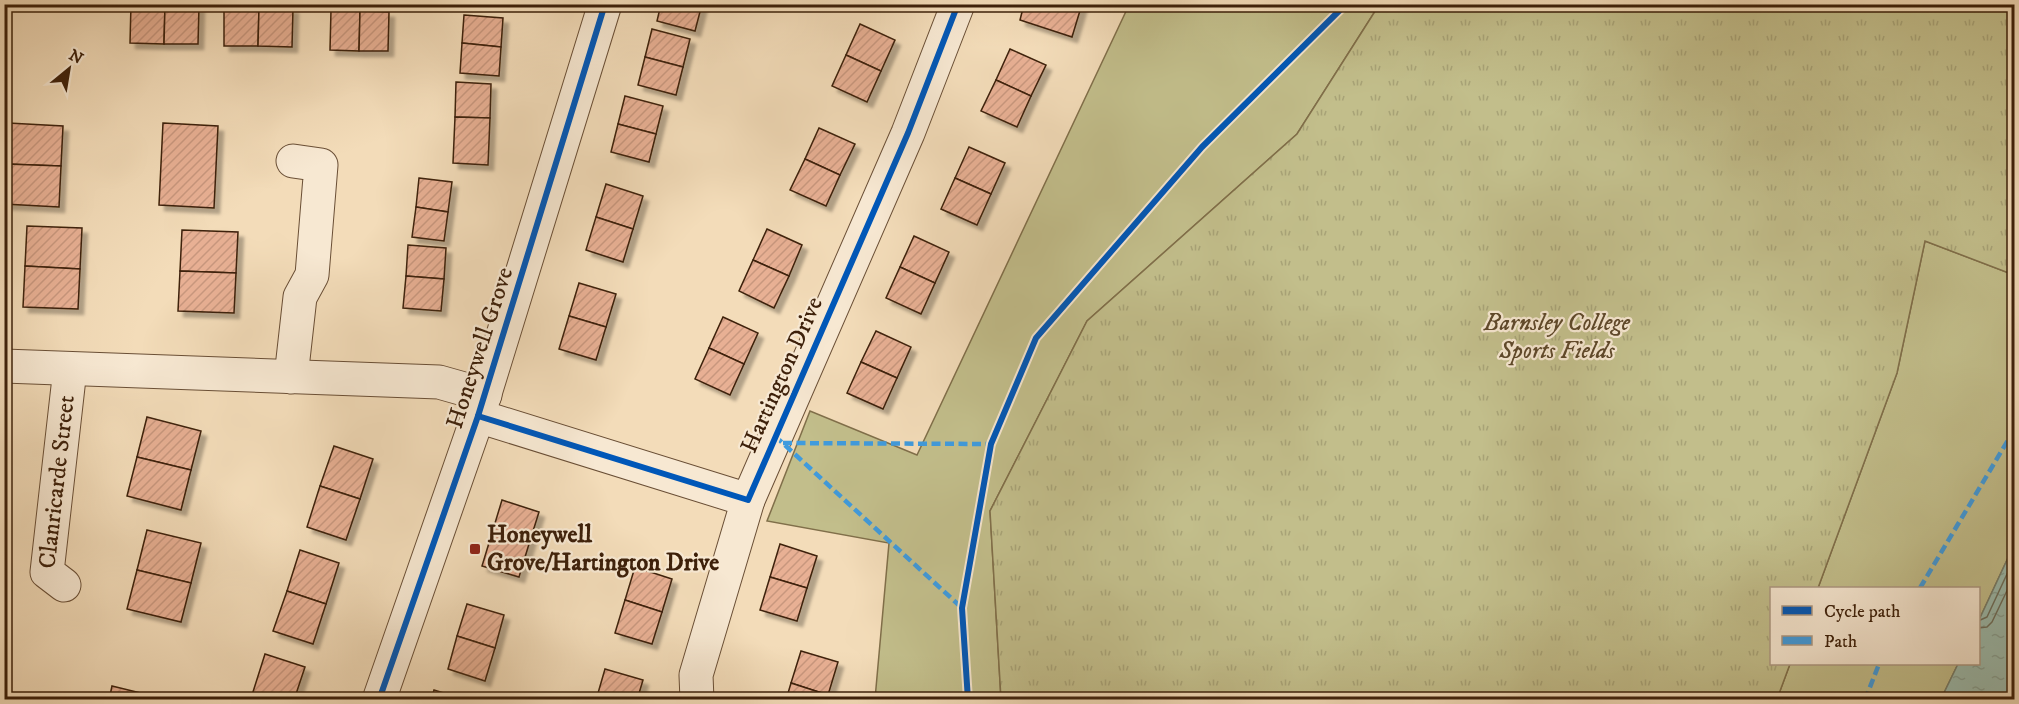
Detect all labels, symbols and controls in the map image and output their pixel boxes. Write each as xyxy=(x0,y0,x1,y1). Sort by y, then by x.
north arrow xyxy=(39,39,99,99)
text: N xyxy=(65,45,87,69)
street label: Honeywell Grove xyxy=(440,263,520,432)
street label: Hartington Drive xyxy=(734,292,830,458)
park label: Barnsley College Sports Fields xyxy=(1483,308,1631,366)
street label: Clanricarde Street xyxy=(32,393,82,570)
place label: Honeywell Grove/Hartington Drive xyxy=(487,520,719,578)
marker: Honeywell Grove/Hartington Drive xyxy=(468,542,482,556)
legend xyxy=(1770,587,1980,665)
text: Cycle path xyxy=(1824,601,1901,623)
text: Path xyxy=(1824,631,1858,653)

